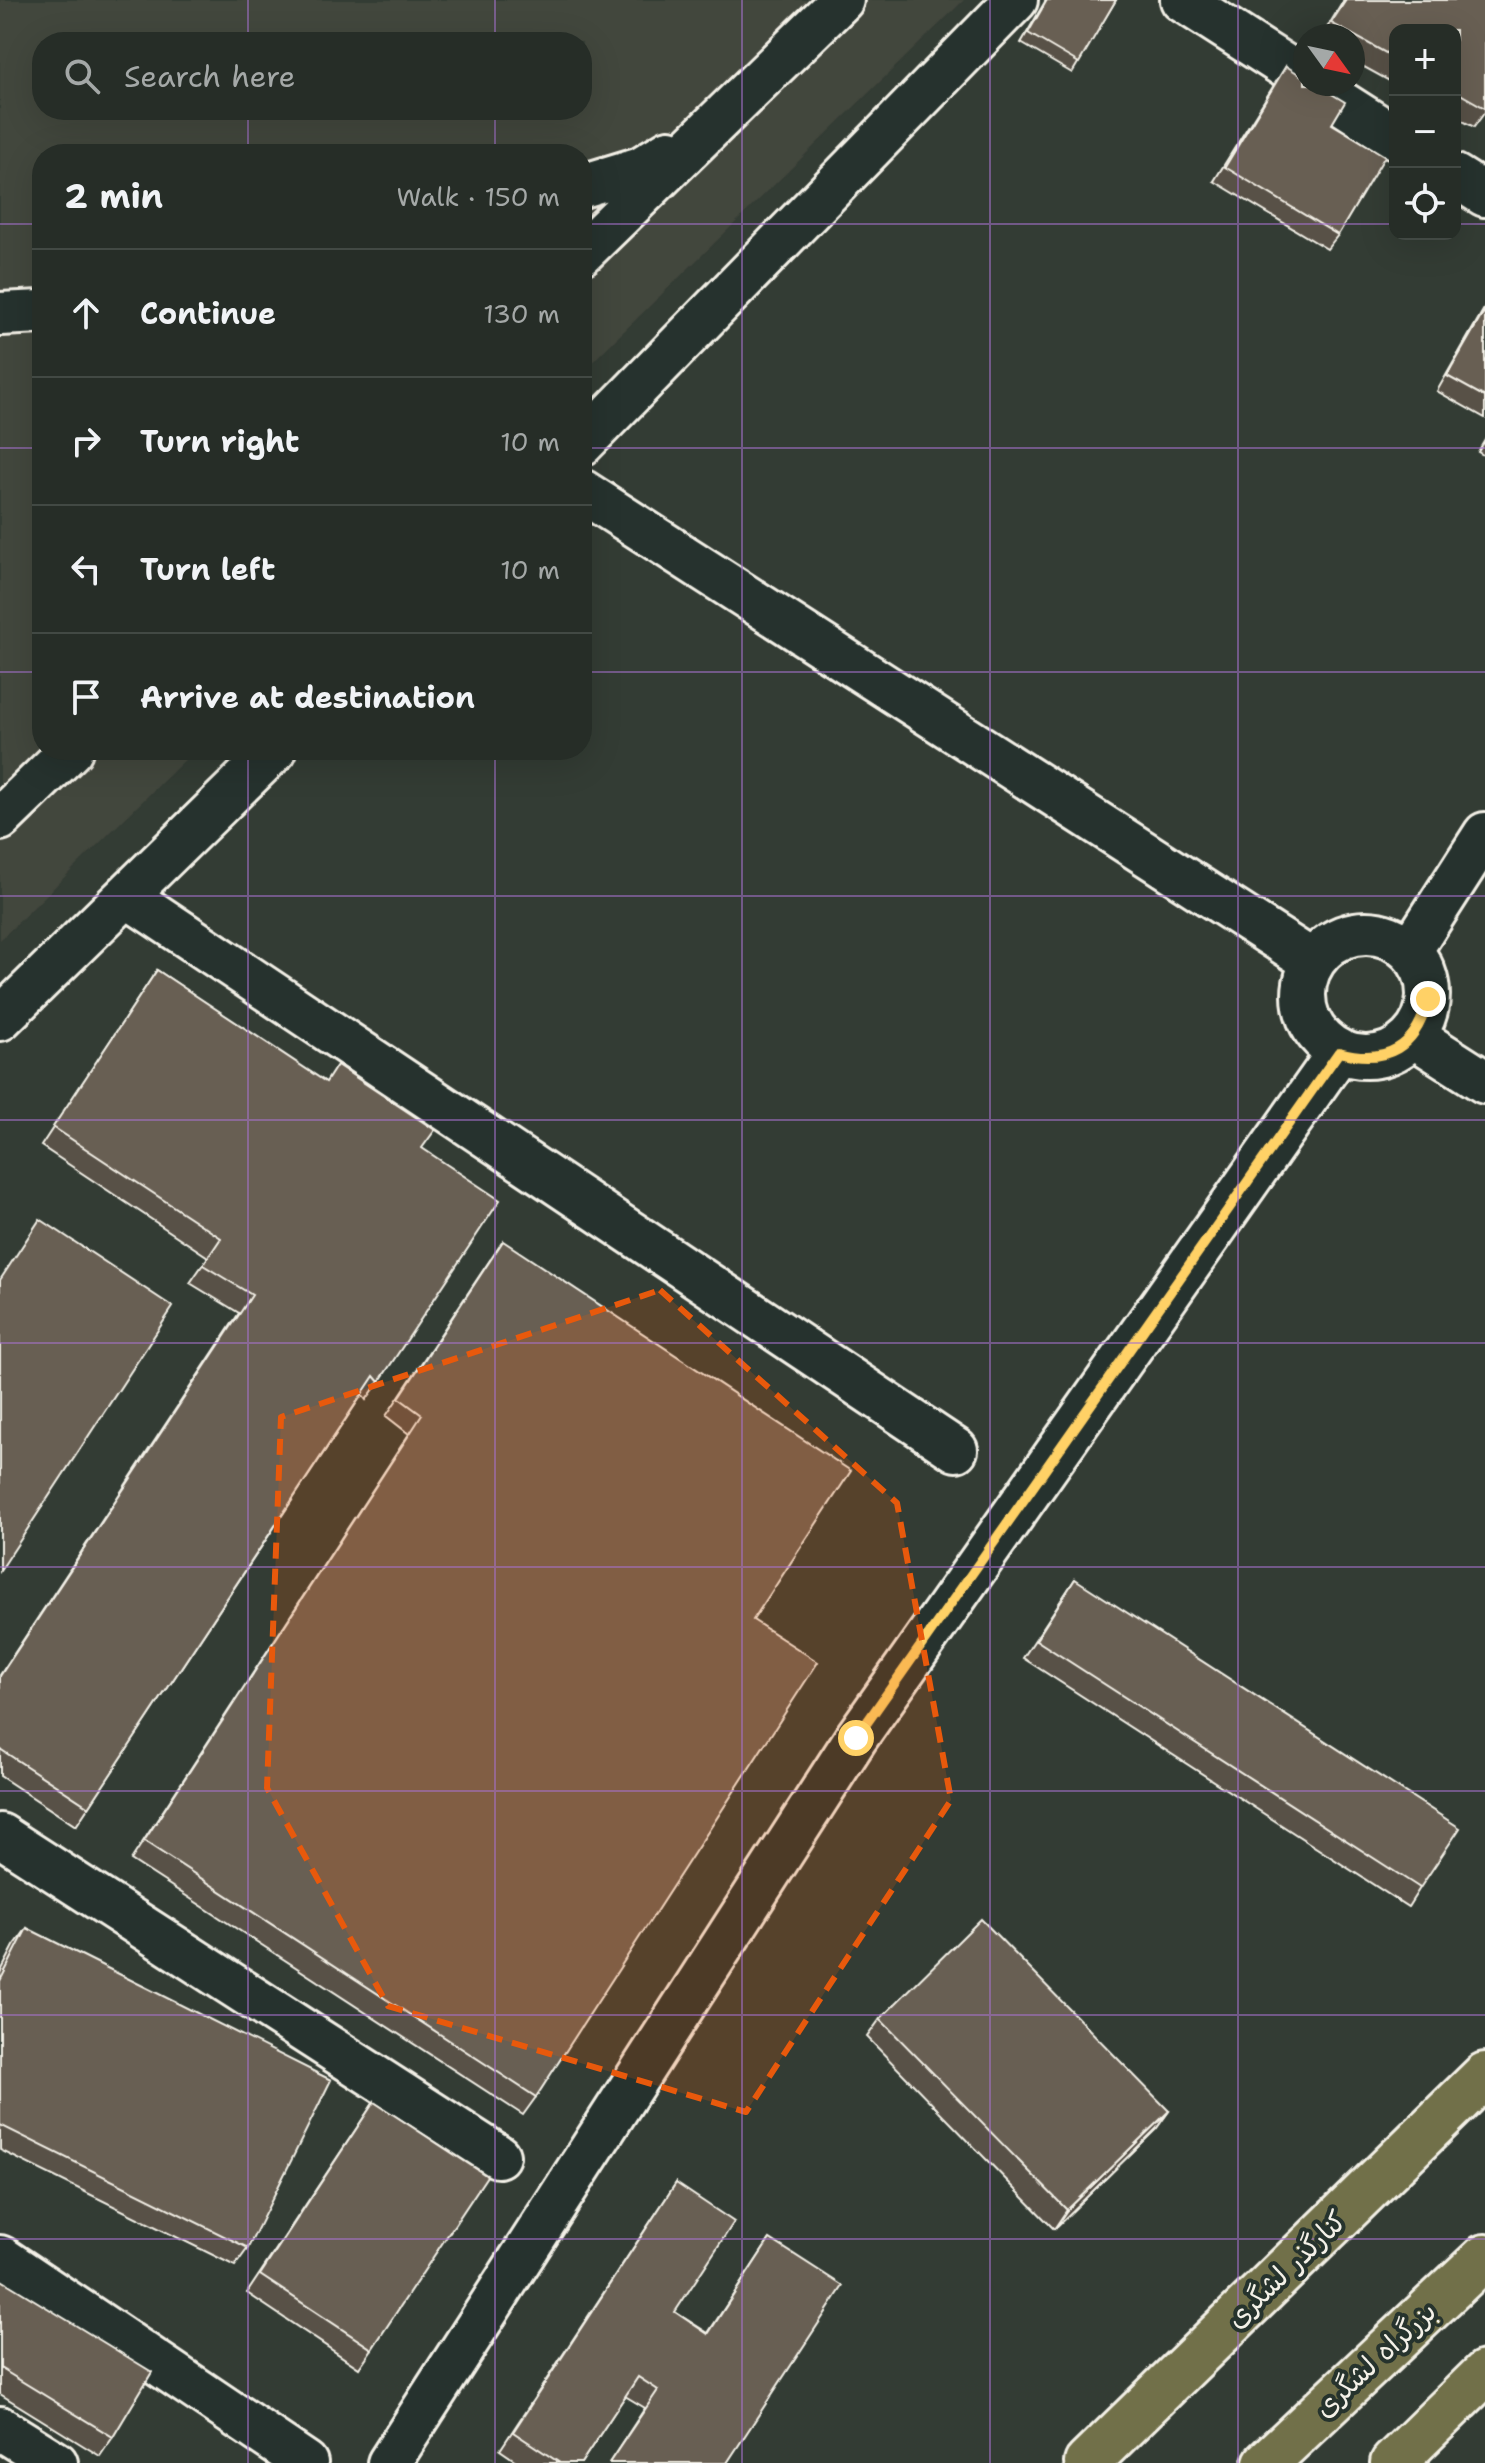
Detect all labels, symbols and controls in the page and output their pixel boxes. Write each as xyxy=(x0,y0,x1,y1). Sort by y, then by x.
north arrow xyxy=(1293,24,1365,96)
map controls xyxy=(1389,24,1461,240)
button: + xyxy=(1389,24,1461,96)
search box xyxy=(32,32,592,120)
icon: search xyxy=(60,54,104,98)
text: Search here xyxy=(124,56,295,97)
button: − xyxy=(1389,96,1461,168)
button: locate xyxy=(1389,168,1461,240)
text: 2 min xyxy=(64,173,163,219)
text: Walk · 150 m xyxy=(397,179,560,214)
icon: ahead xyxy=(64,291,108,335)
text: Continue xyxy=(140,293,276,334)
text: 130 m xyxy=(483,296,560,331)
icon: right xyxy=(64,419,108,463)
text: Turn right xyxy=(140,421,299,462)
text: 10 m xyxy=(500,424,560,459)
icon: left xyxy=(64,547,108,591)
text: Turn left xyxy=(140,549,275,590)
text: 10 m xyxy=(500,552,560,587)
icon: arrive xyxy=(64,675,108,719)
text: Arrive at destination xyxy=(140,677,475,718)
route end xyxy=(1410,981,1446,1017)
route start xyxy=(838,1720,874,1756)
street label: کنارگذر لشگری xyxy=(1217,2202,1355,2336)
street label: بزرگراه لشگری xyxy=(1306,2292,1444,2426)

